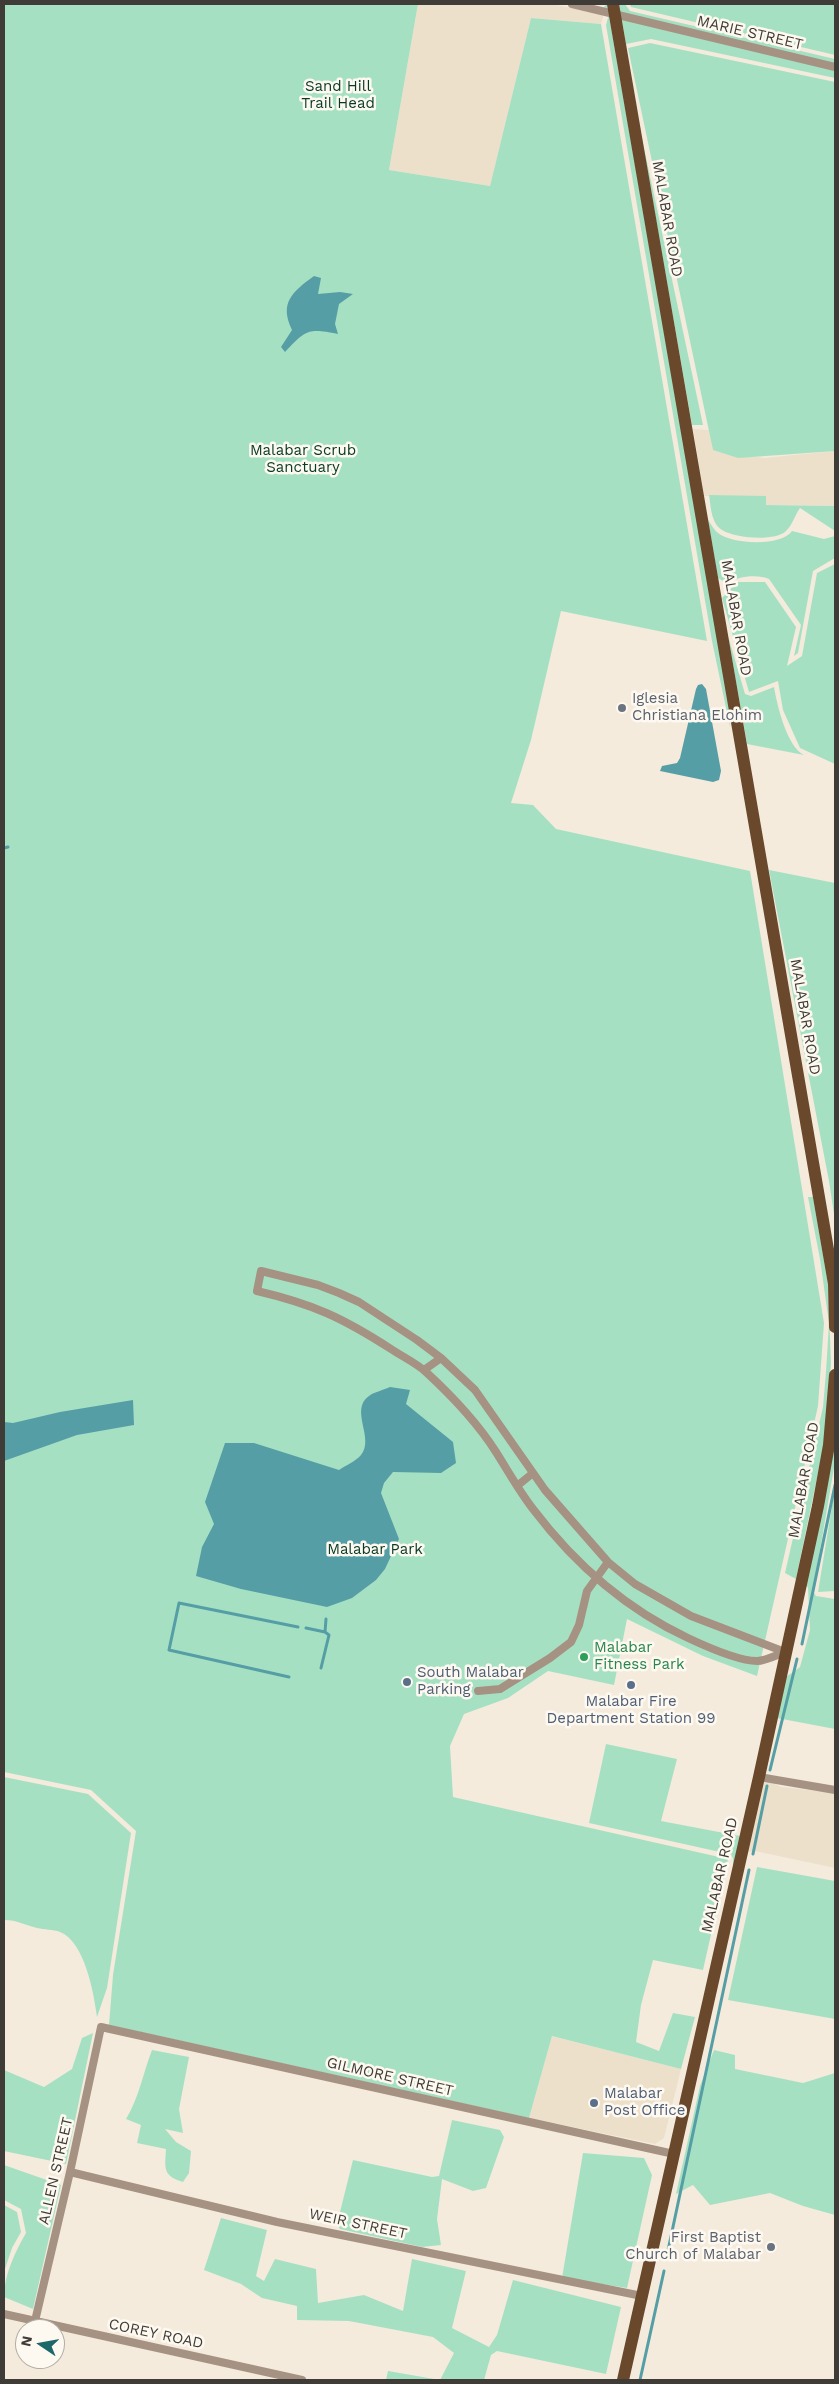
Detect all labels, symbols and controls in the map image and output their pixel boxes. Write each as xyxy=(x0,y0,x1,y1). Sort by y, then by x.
street label: MARIE STREET xyxy=(695,12,805,54)
park label: Sand Hill Trail Head xyxy=(301,78,375,113)
street label: MALABAR ROAD xyxy=(648,159,686,279)
park label: Malabar Scrub Sanctuary xyxy=(250,442,356,477)
street label: MALABAR ROAD xyxy=(717,558,755,678)
place label: Iglesia Christiana Elohim xyxy=(632,690,762,725)
marker: Iglesia Christiana Elohim xyxy=(616,702,628,714)
street label: MALABAR ROAD xyxy=(786,957,824,1077)
street label: MALABAR ROAD xyxy=(785,1420,823,1540)
park label: Malabar Park xyxy=(327,1541,423,1559)
place label: Malabar Fitness Park xyxy=(594,1639,685,1674)
marker: Malabar Fitness Park xyxy=(578,1651,590,1663)
place label: South Malabar Parking xyxy=(417,1664,524,1699)
marker: South Malabar Parking xyxy=(401,1676,413,1688)
marker: Malabar Fire Department Station 99 xyxy=(625,1679,637,1691)
place label: Malabar Fire Department Station 99 xyxy=(546,1693,716,1728)
street label: MALABAR ROAD xyxy=(698,1816,742,1934)
street label: GILMORE STREET xyxy=(325,2054,455,2100)
place label: Malabar Post Office xyxy=(604,2085,685,2120)
marker: Malabar Post Office xyxy=(588,2097,600,2109)
street label: ALLEN STREET xyxy=(35,2115,77,2227)
street label: WEIR STREET xyxy=(307,2205,409,2243)
place label: First Baptist Church of Malabar xyxy=(625,2229,761,2264)
marker: First Baptist Church of Malabar xyxy=(765,2241,777,2253)
street label: COREY ROAD xyxy=(107,2315,205,2353)
north arrow xyxy=(15,2319,65,2369)
text: N xyxy=(17,2334,35,2348)

